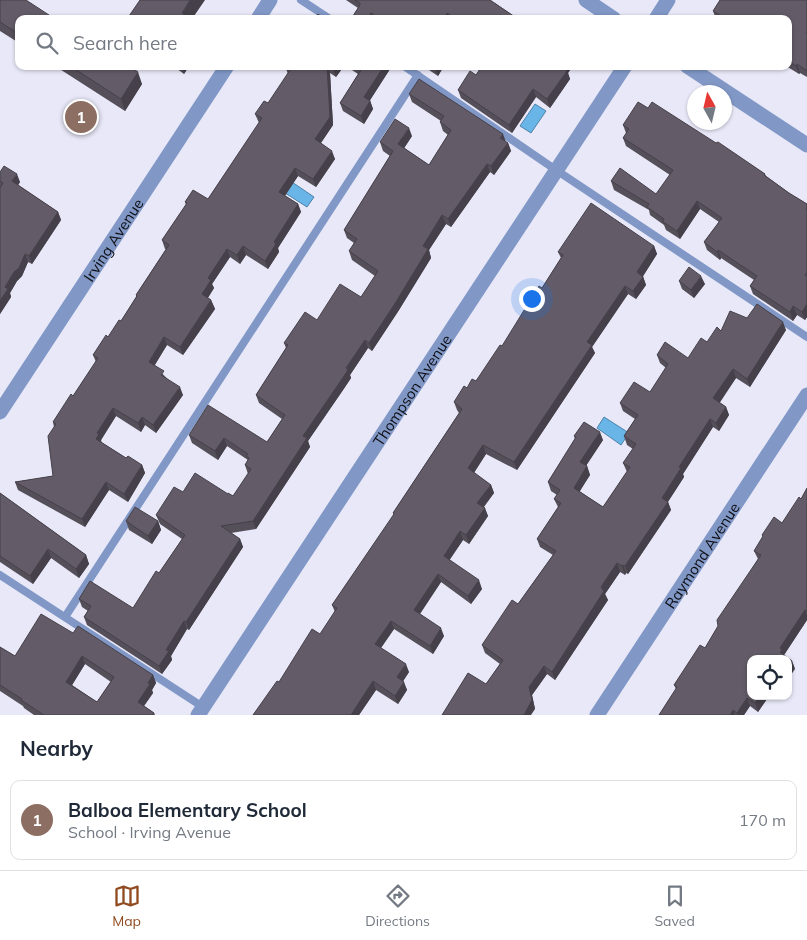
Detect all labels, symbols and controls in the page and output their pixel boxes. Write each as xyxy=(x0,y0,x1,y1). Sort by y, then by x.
search box xyxy=(15,15,792,70)
icon: search xyxy=(33,29,61,57)
text: Search here xyxy=(73,31,177,55)
north arrow xyxy=(687,85,732,130)
pin: 1 xyxy=(65,98,97,136)
street label: Irving Avenue xyxy=(79,195,147,285)
your location xyxy=(519,286,545,312)
street label: Thompson Avenue xyxy=(368,331,455,449)
street label: Raymond Avenue xyxy=(660,499,743,612)
map controls xyxy=(747,655,792,700)
button: locate xyxy=(747,655,792,700)
text: Nearby xyxy=(20,735,93,761)
text: Balboa Elementary School xyxy=(68,798,307,822)
text: 1 xyxy=(32,810,42,830)
text: 170 m xyxy=(739,810,786,830)
text: School · Irving Avenue xyxy=(68,822,231,842)
tab: Map xyxy=(112,882,141,930)
tab: Directions xyxy=(365,882,430,930)
tab: Saved xyxy=(654,882,695,930)

